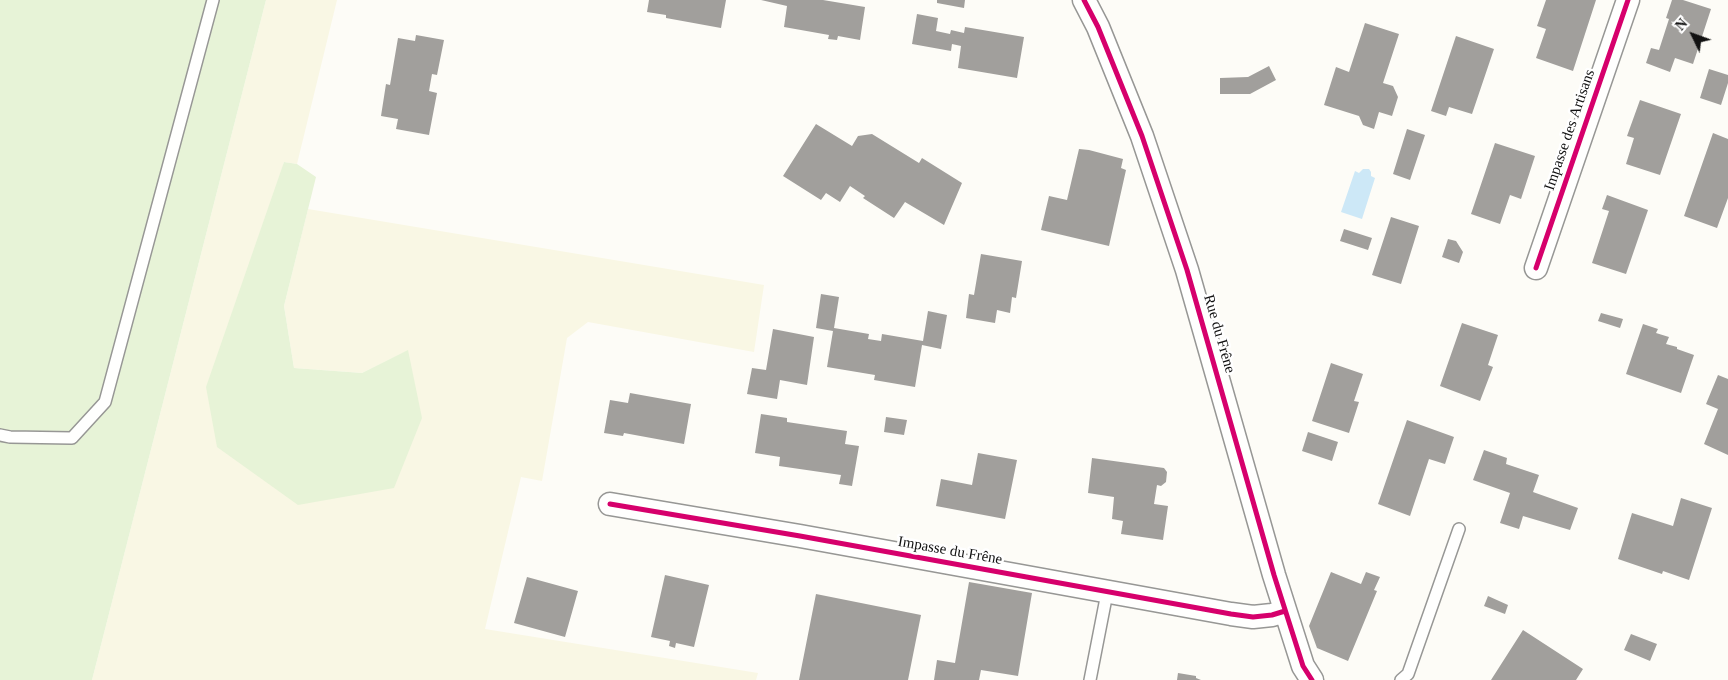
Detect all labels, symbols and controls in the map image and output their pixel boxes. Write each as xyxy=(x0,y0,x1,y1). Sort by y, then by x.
north arrow xyxy=(1668,10,1718,60)
text: N xyxy=(1673,16,1690,33)
street label: Impasse des Artisans xyxy=(1541,67,1599,193)
street label: Rue du Frêne xyxy=(1199,293,1239,375)
street label: Impasse du Frêne xyxy=(896,533,1004,569)

